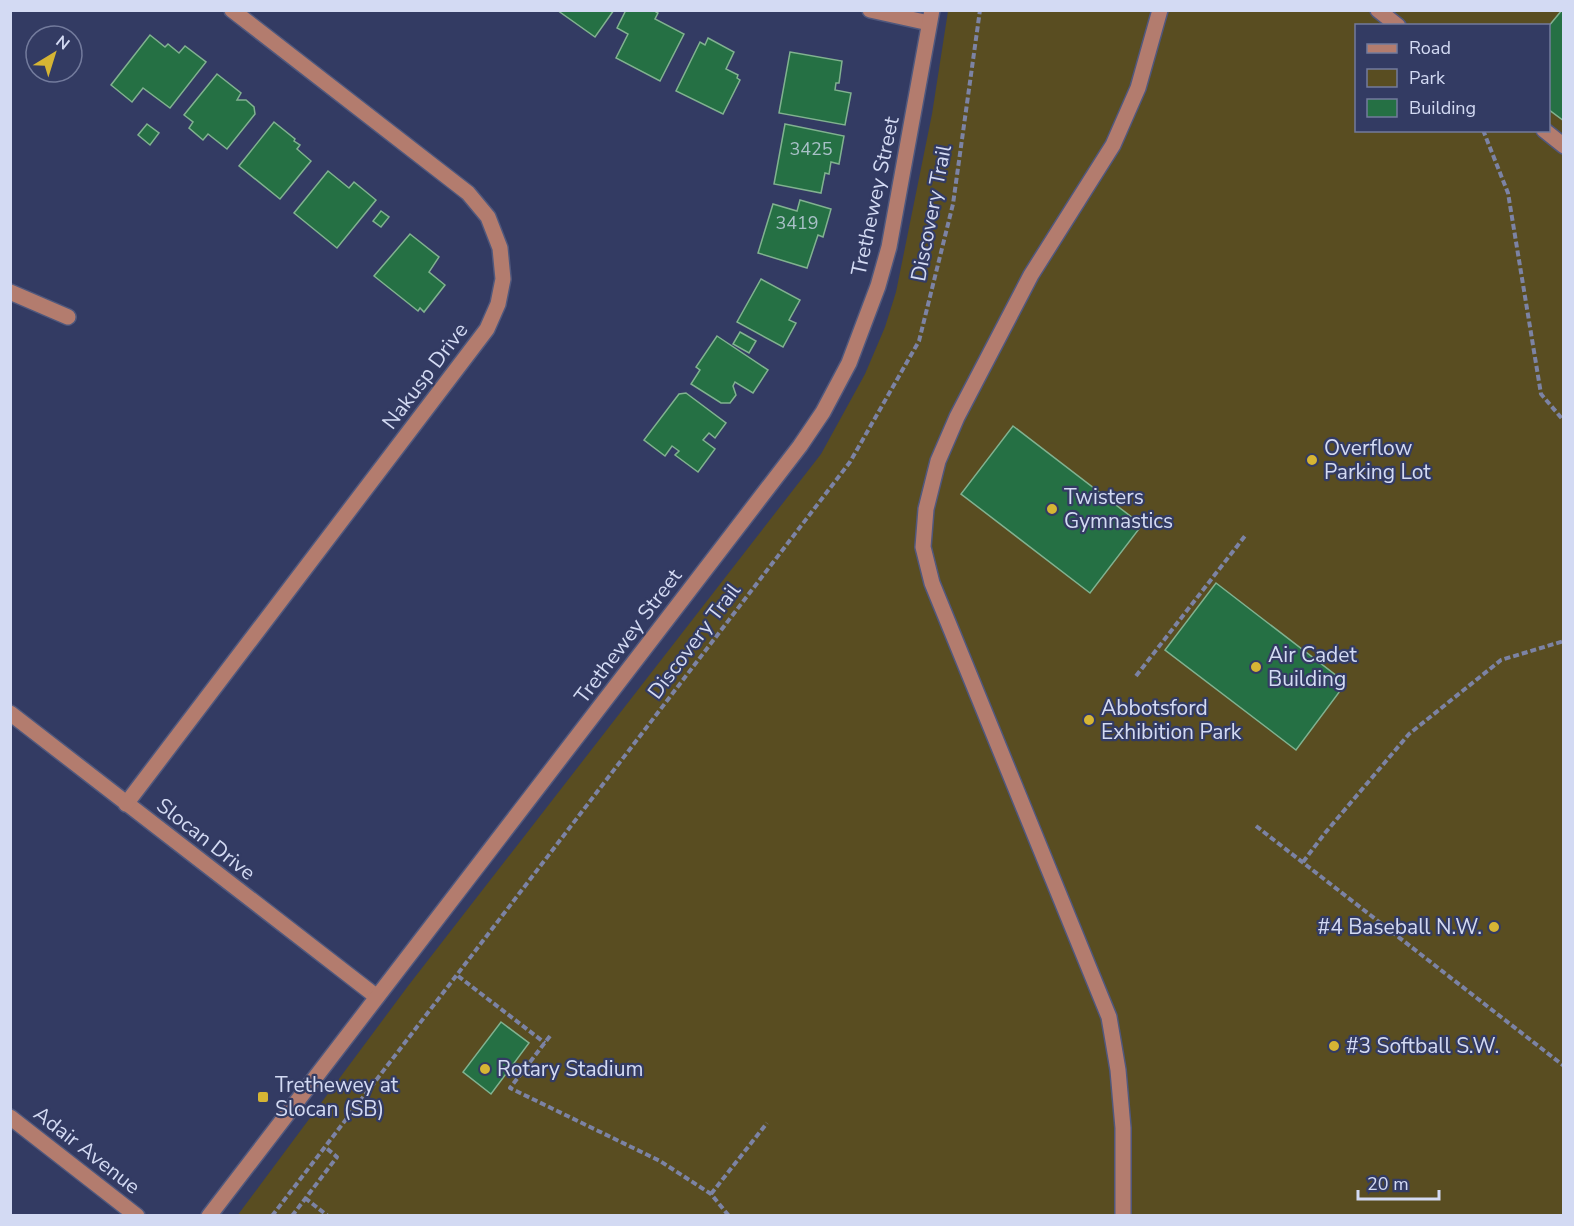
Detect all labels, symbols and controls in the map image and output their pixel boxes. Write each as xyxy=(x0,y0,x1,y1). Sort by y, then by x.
north arrow xyxy=(24,24,84,84)
legend xyxy=(1355,24,1550,132)
text: N xyxy=(51,31,74,55)
text: Road xyxy=(1409,36,1451,60)
text: Park xyxy=(1409,66,1446,90)
text: Building xyxy=(1409,96,1476,120)
street label: Trethewey Street xyxy=(844,113,906,278)
house number: 3425 xyxy=(789,137,833,161)
street label: Discovery Trail xyxy=(904,142,958,284)
house number: 3419 xyxy=(775,211,819,235)
street label: Nakusp Drive xyxy=(376,317,474,435)
place label: Overflow Parking Lot xyxy=(1324,434,1431,486)
marker: Overflow Parking Lot xyxy=(1305,453,1319,467)
place label: Twisters Gymnastics xyxy=(1064,483,1173,535)
marker: Twisters Gymnastics xyxy=(1045,502,1059,516)
street label: Trethewey Street xyxy=(568,562,688,709)
street label: Discovery Trail xyxy=(641,577,747,705)
place label: Air Cadet Building xyxy=(1268,641,1357,693)
marker: Air Cadet Building xyxy=(1249,660,1263,674)
place label: Abbotsford Exhibition Park xyxy=(1101,694,1242,746)
marker: Abbotsford Exhibition Park xyxy=(1082,713,1096,727)
street label: Slocan Drive xyxy=(151,791,261,887)
place label: #4 Baseball N.W. xyxy=(1318,913,1482,941)
marker: #4 Baseball N.W. xyxy=(1487,920,1501,934)
place label: #3 Softball S.W. xyxy=(1346,1032,1499,1060)
marker: #3 Softball S.W. xyxy=(1327,1039,1341,1053)
place label: Rotary Stadium xyxy=(497,1055,643,1083)
marker: Rotary Stadium xyxy=(478,1062,492,1076)
place label: Trethewey at Slocan (SB) xyxy=(275,1071,399,1123)
marker: Trethewey at Slocan (SB) xyxy=(256,1090,270,1104)
street label: Adair Avenue xyxy=(28,1100,146,1200)
scale bar xyxy=(1358,1163,1439,1201)
text: 20 m xyxy=(1367,1172,1409,1196)

